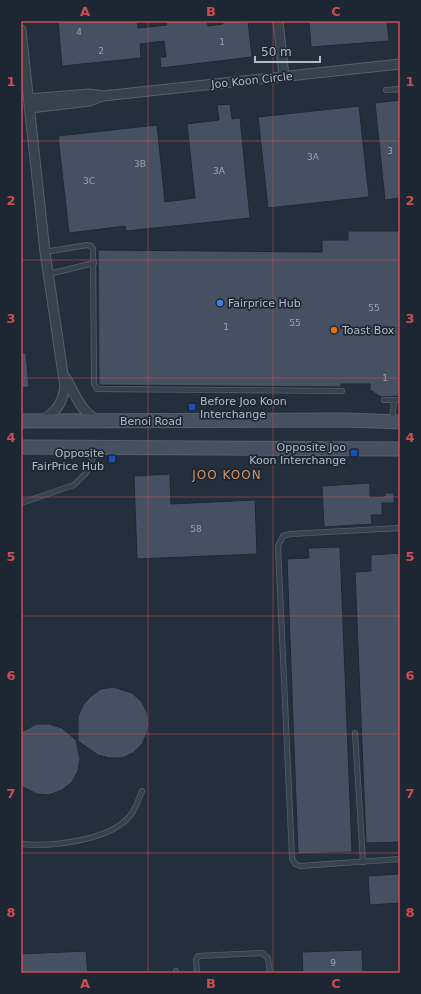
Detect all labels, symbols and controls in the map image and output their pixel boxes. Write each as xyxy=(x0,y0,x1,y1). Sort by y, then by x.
text: A xyxy=(80,4,90,19)
text: B xyxy=(206,4,216,19)
text: C xyxy=(331,4,341,19)
house number: 4 xyxy=(76,27,82,37)
house number: 1 xyxy=(219,37,225,47)
scale bar xyxy=(255,38,320,64)
text: 50 m xyxy=(261,45,292,59)
house number: 2 xyxy=(98,46,104,56)
street label: Joo Koon Circle xyxy=(210,70,294,91)
text: 1 xyxy=(6,74,16,89)
text: 1 xyxy=(405,74,415,89)
house number: 3 xyxy=(387,146,393,156)
house number: 3A xyxy=(307,152,320,162)
house number: 3B xyxy=(134,159,146,169)
house number: 3A xyxy=(213,166,226,176)
house number: 3C xyxy=(83,176,95,186)
text: 2 xyxy=(6,193,16,208)
text: 2 xyxy=(405,193,415,208)
place label: Fairprice Hub xyxy=(228,297,301,310)
marker: Fairprice Hub xyxy=(215,298,225,308)
house number: 55 xyxy=(368,303,380,313)
text: 3 xyxy=(6,311,16,326)
text: 3 xyxy=(405,311,415,326)
house number: 55 xyxy=(289,318,301,328)
house number: 1 xyxy=(223,322,229,332)
place label: Toast Box xyxy=(341,324,395,337)
marker: Toast Box xyxy=(329,325,339,335)
house number: 1 xyxy=(382,373,388,383)
place label: Before Joo Koon Interchange xyxy=(200,395,287,421)
marker: Before Joo Koon Interchange xyxy=(187,402,197,412)
street label: Benoi Road xyxy=(120,415,182,428)
text: 4 xyxy=(6,430,16,445)
text: 4 xyxy=(405,430,415,445)
place label: Opposite Joo Koon Interchange xyxy=(249,441,346,467)
place label: Opposite FairPrice Hub xyxy=(32,447,104,473)
marker: Opposite Joo Koon Interchange xyxy=(349,448,359,458)
marker: Opposite FairPrice Hub xyxy=(107,454,117,464)
district label: JOO KOON xyxy=(191,468,262,482)
house number: 58 xyxy=(190,524,202,534)
text: 5 xyxy=(6,549,16,564)
text: 5 xyxy=(405,549,415,564)
text: 6 xyxy=(6,668,16,683)
text: 6 xyxy=(405,668,415,683)
text: 7 xyxy=(6,786,16,801)
text: 7 xyxy=(405,786,415,801)
text: 8 xyxy=(6,905,16,920)
text: 8 xyxy=(405,905,415,920)
house number: 9 xyxy=(330,958,336,968)
text: A xyxy=(80,976,90,991)
text: B xyxy=(206,976,216,991)
text: C xyxy=(331,976,341,991)

